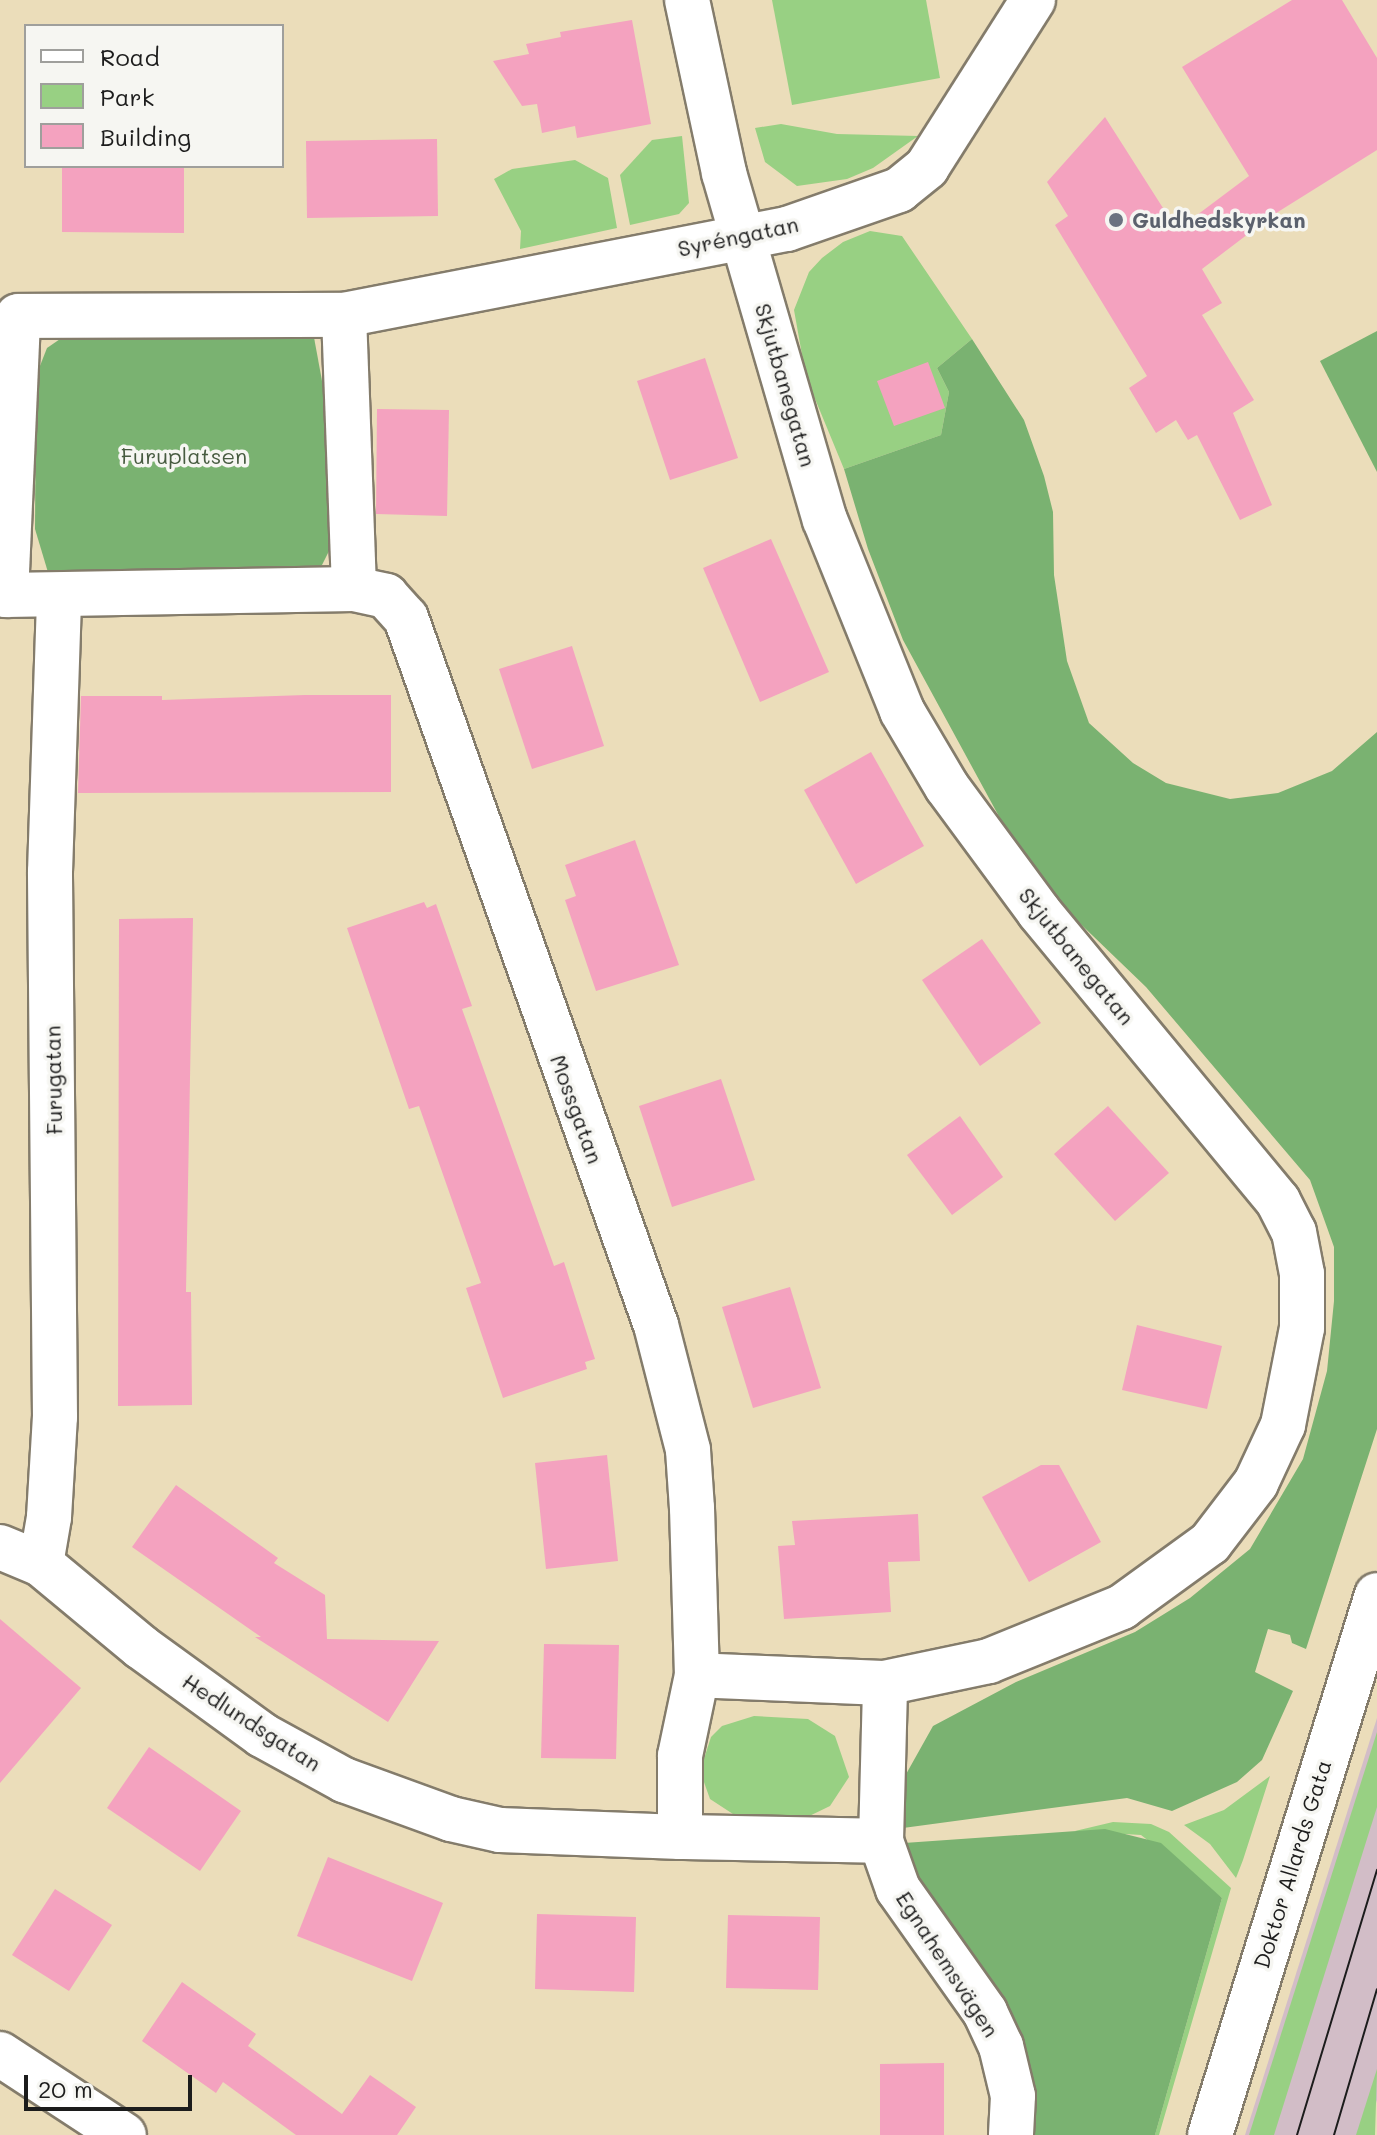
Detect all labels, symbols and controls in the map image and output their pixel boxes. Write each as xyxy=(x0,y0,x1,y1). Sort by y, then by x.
legend xyxy=(24,24,284,168)
text: Road xyxy=(100,41,160,72)
text: Park xyxy=(100,81,154,112)
text: Building xyxy=(100,121,191,152)
place label: Guldhedskyrkan xyxy=(1132,207,1306,233)
street label: Syréngatan xyxy=(675,210,801,262)
marker: Guldhedskyrkan xyxy=(1107,211,1125,229)
street label: Skjutbanegatan xyxy=(750,300,822,470)
park label: Furuplatsen xyxy=(121,443,247,469)
street label: Skjutbanegatan xyxy=(1014,882,1140,1030)
street label: Furugatan xyxy=(39,1025,67,1135)
street label: Mossgatan xyxy=(545,1051,609,1167)
street label: Hedlundsgatan xyxy=(178,1667,326,1777)
street label: Doktor Allards Gata xyxy=(1248,1757,1336,1971)
street label: Egnahemsvägen xyxy=(891,1886,1005,2042)
scale bar xyxy=(28,2059,196,2109)
text: 20 m xyxy=(38,2073,93,2104)

